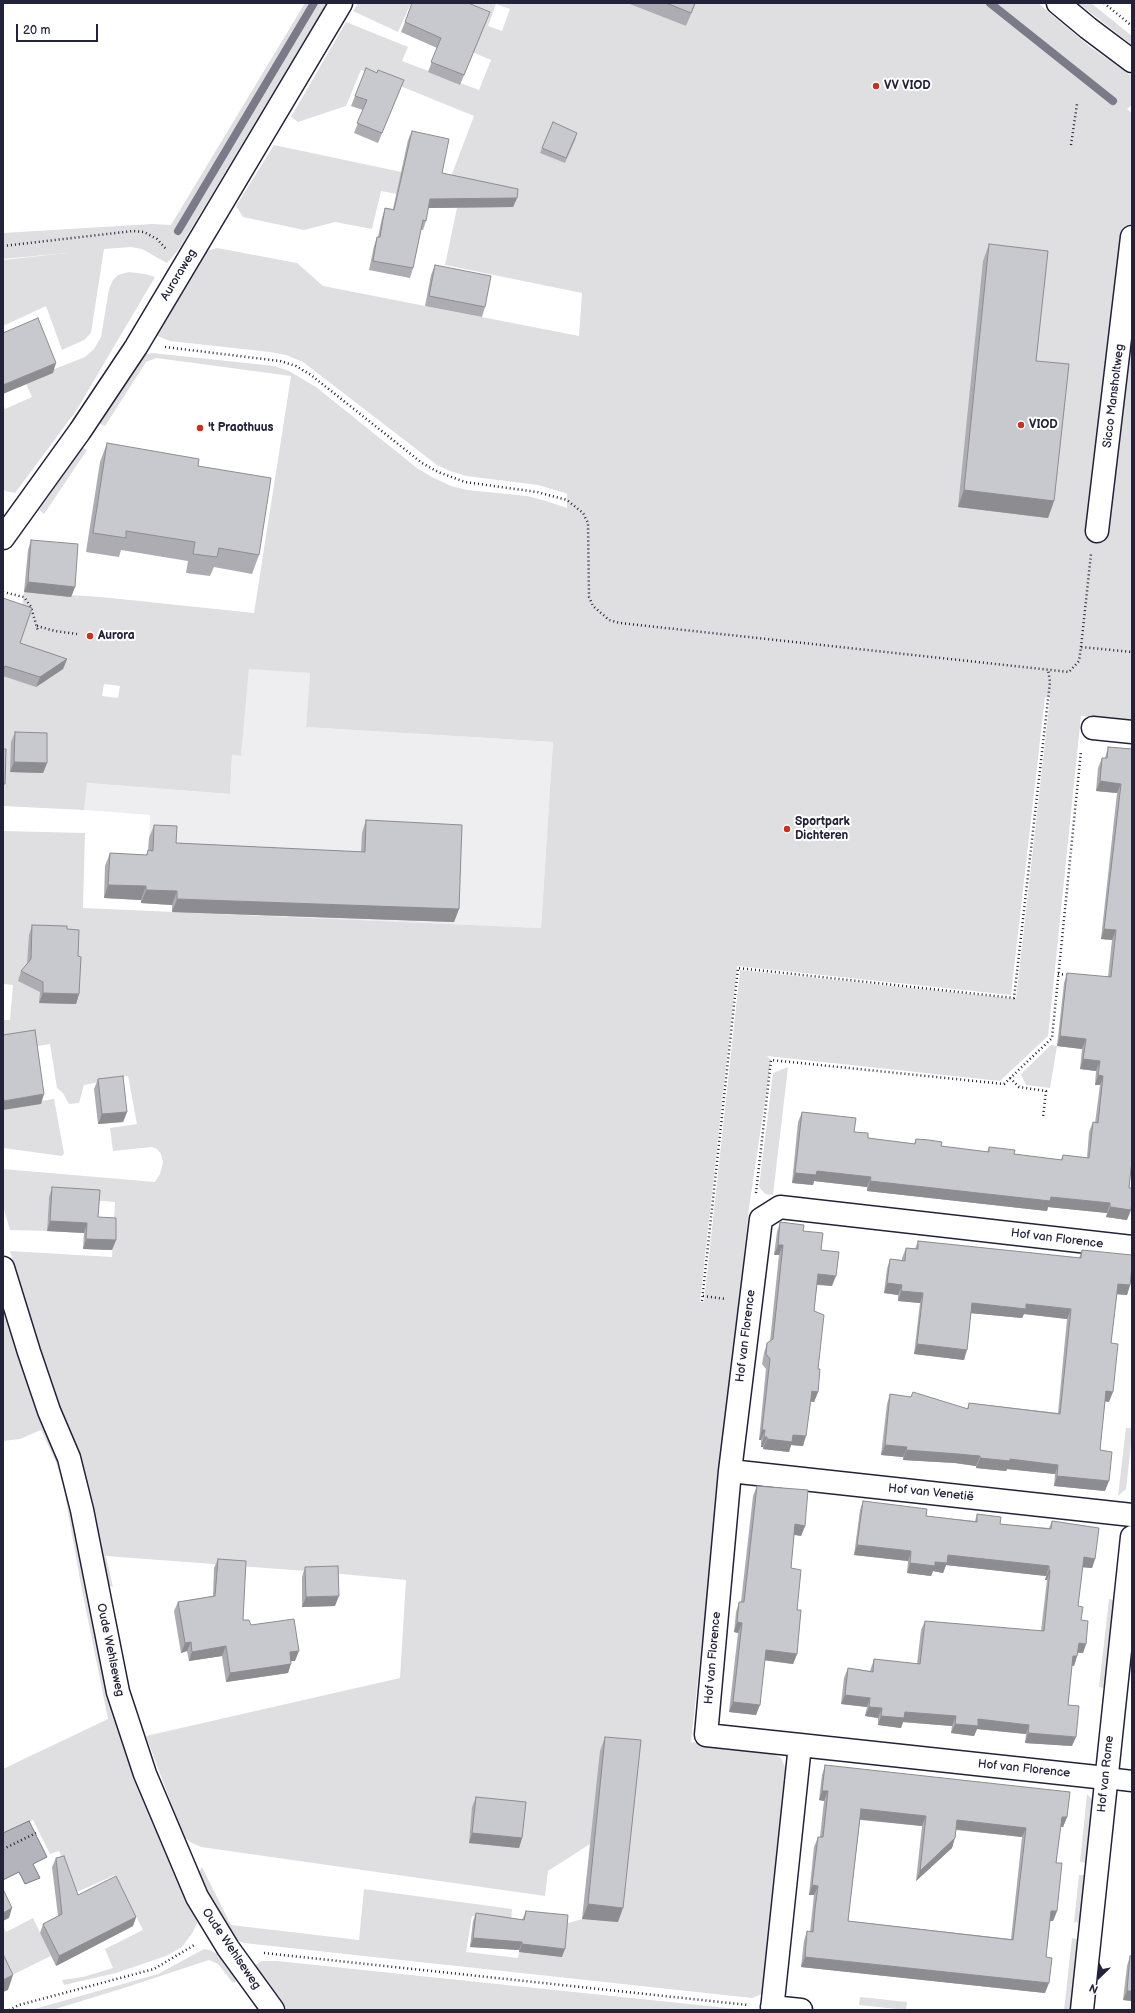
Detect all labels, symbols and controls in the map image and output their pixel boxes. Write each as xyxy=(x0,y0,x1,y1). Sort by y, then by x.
scale bar xyxy=(18,16,100,42)
text: 20 m xyxy=(23,23,50,38)
place label: VV VIOD xyxy=(884,79,931,93)
marker: VV VIOD xyxy=(871,81,881,91)
street label: Auroraweg xyxy=(158,247,200,303)
street label: Sicco Mansholtweg xyxy=(1100,343,1128,449)
place label: VIOD xyxy=(1029,418,1058,432)
marker: VIOD xyxy=(1016,420,1026,430)
place label: 't Praothuus xyxy=(208,421,273,435)
marker: 't Praothuus xyxy=(195,423,205,433)
place label: Aurora xyxy=(98,629,135,643)
marker: Aurora xyxy=(85,631,95,641)
place label: Sportpark Dichteren xyxy=(795,815,850,843)
marker: Sportpark Dichteren xyxy=(782,824,792,834)
street label: Hof van Florence xyxy=(1010,1226,1104,1252)
street label: Hof van Florence xyxy=(733,1289,759,1383)
street label: Hof van Venetië xyxy=(887,1481,975,1505)
street label: Oude Wehlseweg xyxy=(93,1602,127,1698)
street label: Hof van Florence xyxy=(702,1611,724,1705)
street label: Hof van Rome xyxy=(1095,1735,1117,1813)
street label: Hof van Florence xyxy=(977,1757,1071,1781)
street label: Oude Wehlseweg xyxy=(199,1906,263,1992)
north arrow xyxy=(1079,1957,1119,1997)
text: N xyxy=(1087,1981,1100,1996)

